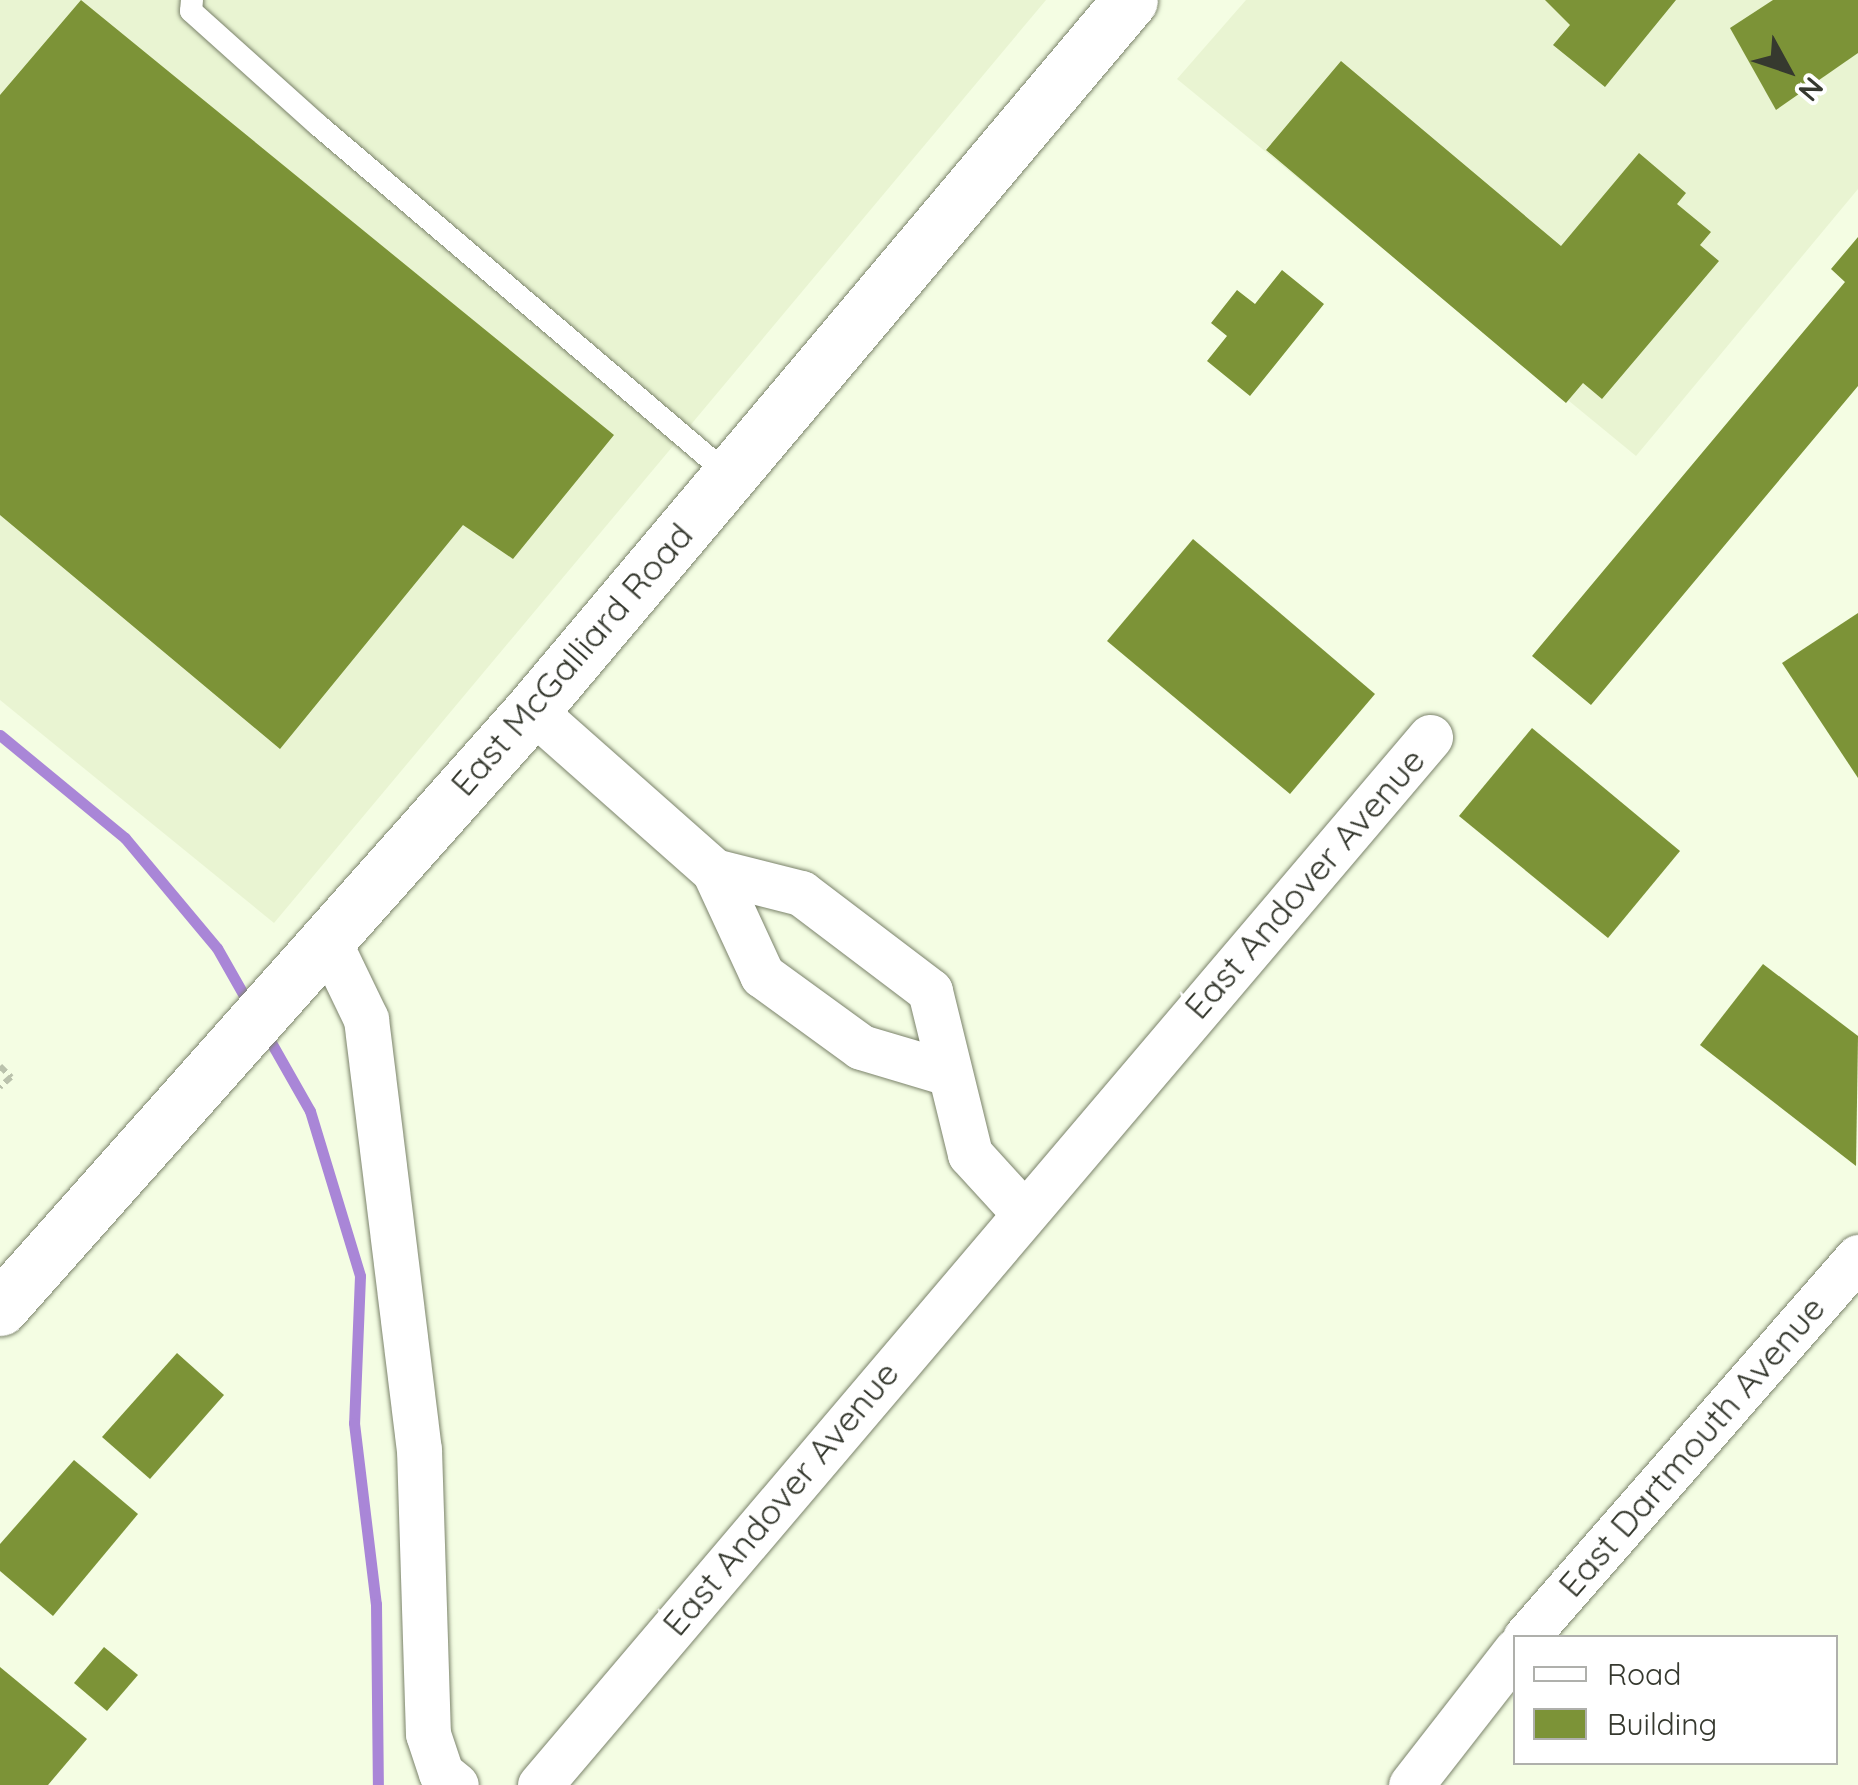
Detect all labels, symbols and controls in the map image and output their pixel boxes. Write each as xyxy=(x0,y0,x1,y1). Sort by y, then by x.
north arrow xyxy=(1738,20,1838,120)
text: N xyxy=(1791,70,1831,109)
street label: East McGalliard Road xyxy=(441,514,701,804)
street label: East Andover Avenue xyxy=(1175,739,1433,1027)
street label: East Dartmouth Avenue xyxy=(1549,1287,1833,1605)
street label: East Andover Avenue xyxy=(653,1352,907,1644)
legend xyxy=(1513,1635,1838,1765)
text: Road xyxy=(1607,1655,1681,1693)
text: Building xyxy=(1607,1705,1717,1743)

